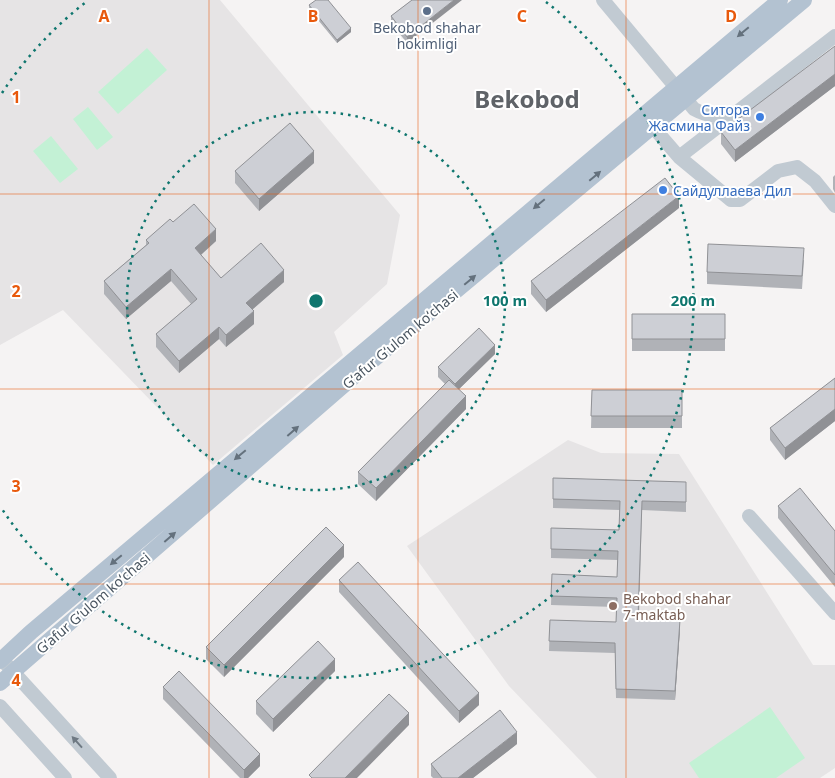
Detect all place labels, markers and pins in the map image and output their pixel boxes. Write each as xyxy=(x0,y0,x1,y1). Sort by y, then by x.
marker: Bekobod shahar hokimligi xyxy=(421,5,433,17)
place label: Bekobod shahar hokimligi xyxy=(373,18,481,53)
place label: Ситора Жасмина Файз xyxy=(649,100,750,135)
marker: Ситора Жасмина Файз xyxy=(754,111,766,123)
place label: Сайдуллаева Дил xyxy=(673,181,792,200)
marker: Сайдуллаева Дил xyxy=(657,184,669,196)
centre of rings xyxy=(307,292,325,310)
place label: Bekobod shahar 7-maktab xyxy=(623,589,731,624)
marker: Bekobod shahar 7-maktab xyxy=(607,600,619,612)

